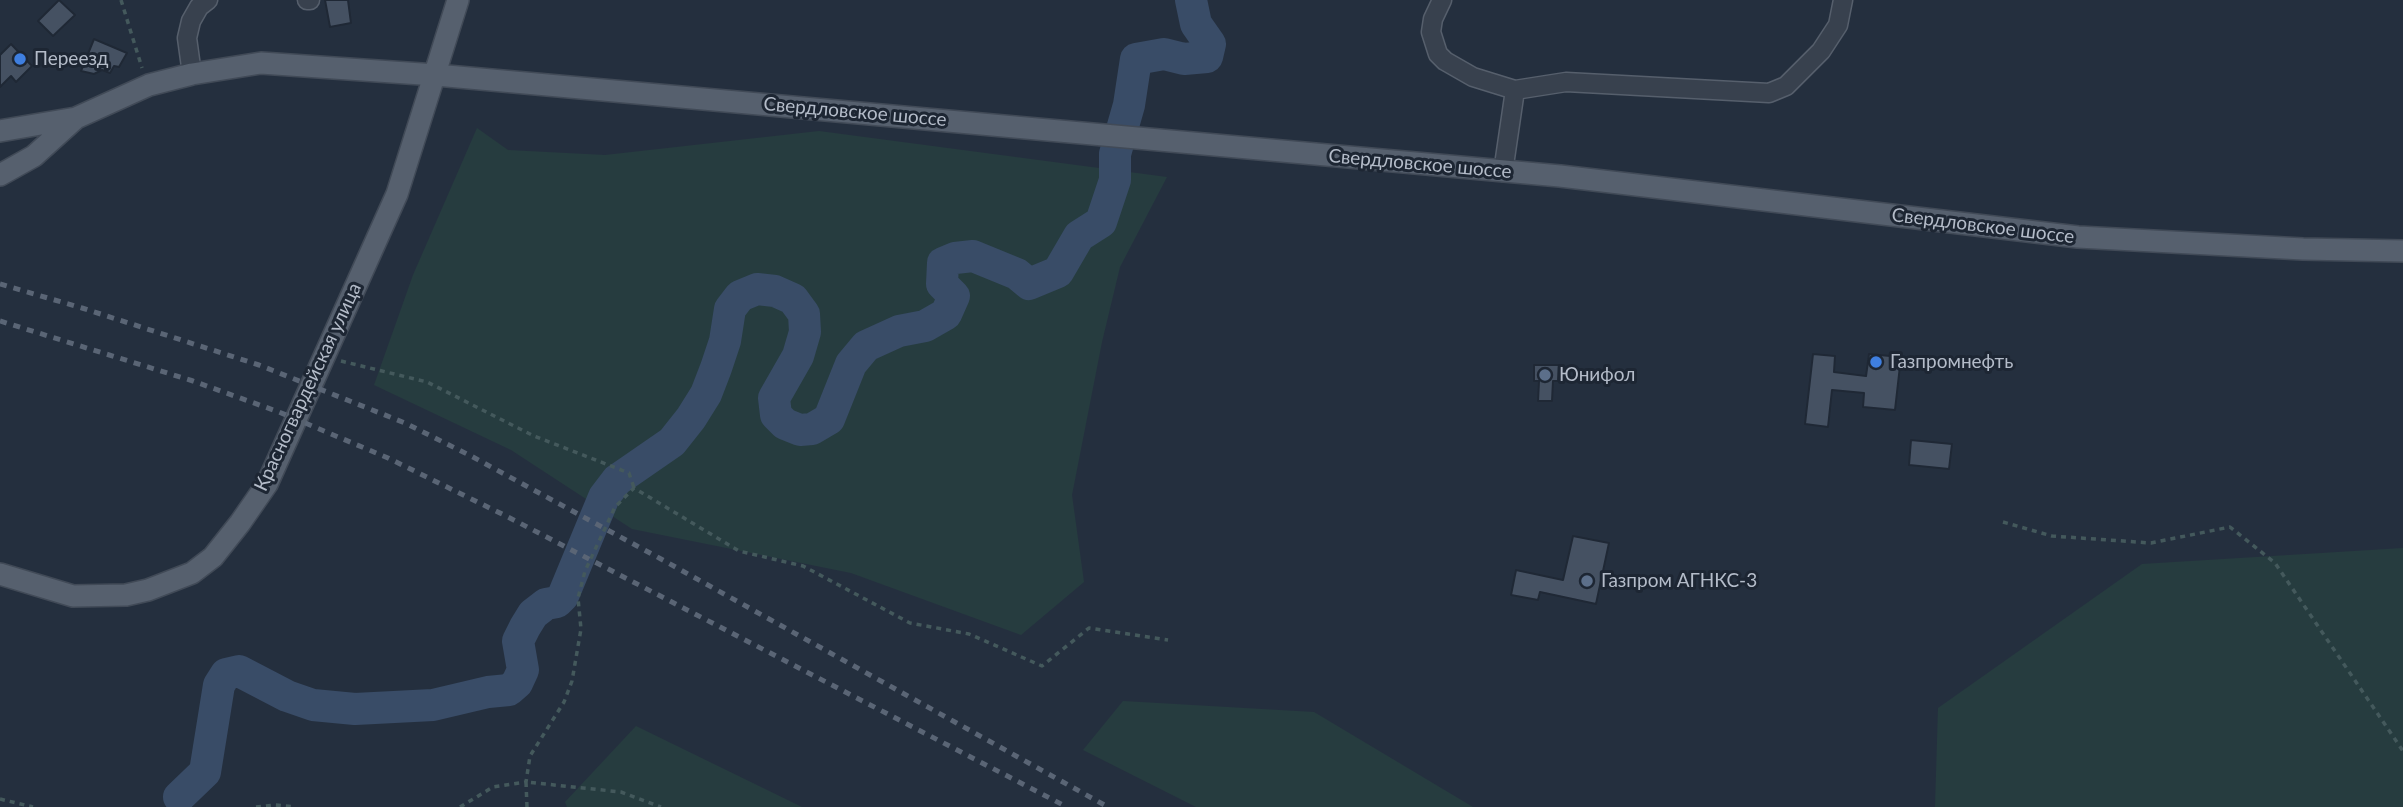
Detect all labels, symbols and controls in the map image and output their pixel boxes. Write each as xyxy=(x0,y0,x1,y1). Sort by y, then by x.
place label: Переезд xyxy=(34,48,109,70)
marker: Переезд xyxy=(12,51,28,67)
street label: Свердловское шоссе xyxy=(762,93,948,131)
street label: Свердловское шоссе xyxy=(1327,145,1513,183)
street label: Свердловское шоссе xyxy=(1890,203,2076,249)
street label: Красногвардейская улица xyxy=(250,279,366,495)
place label: Газпромнефть xyxy=(1890,351,2013,373)
marker: Газпромнефть xyxy=(1868,354,1884,370)
place label: Юнифол xyxy=(1559,364,1635,386)
marker: Юнифол xyxy=(1537,367,1553,383)
place label: Газпром АГНКС-3 xyxy=(1601,570,1757,592)
marker: Газпром АГНКС-3 xyxy=(1579,573,1595,589)

